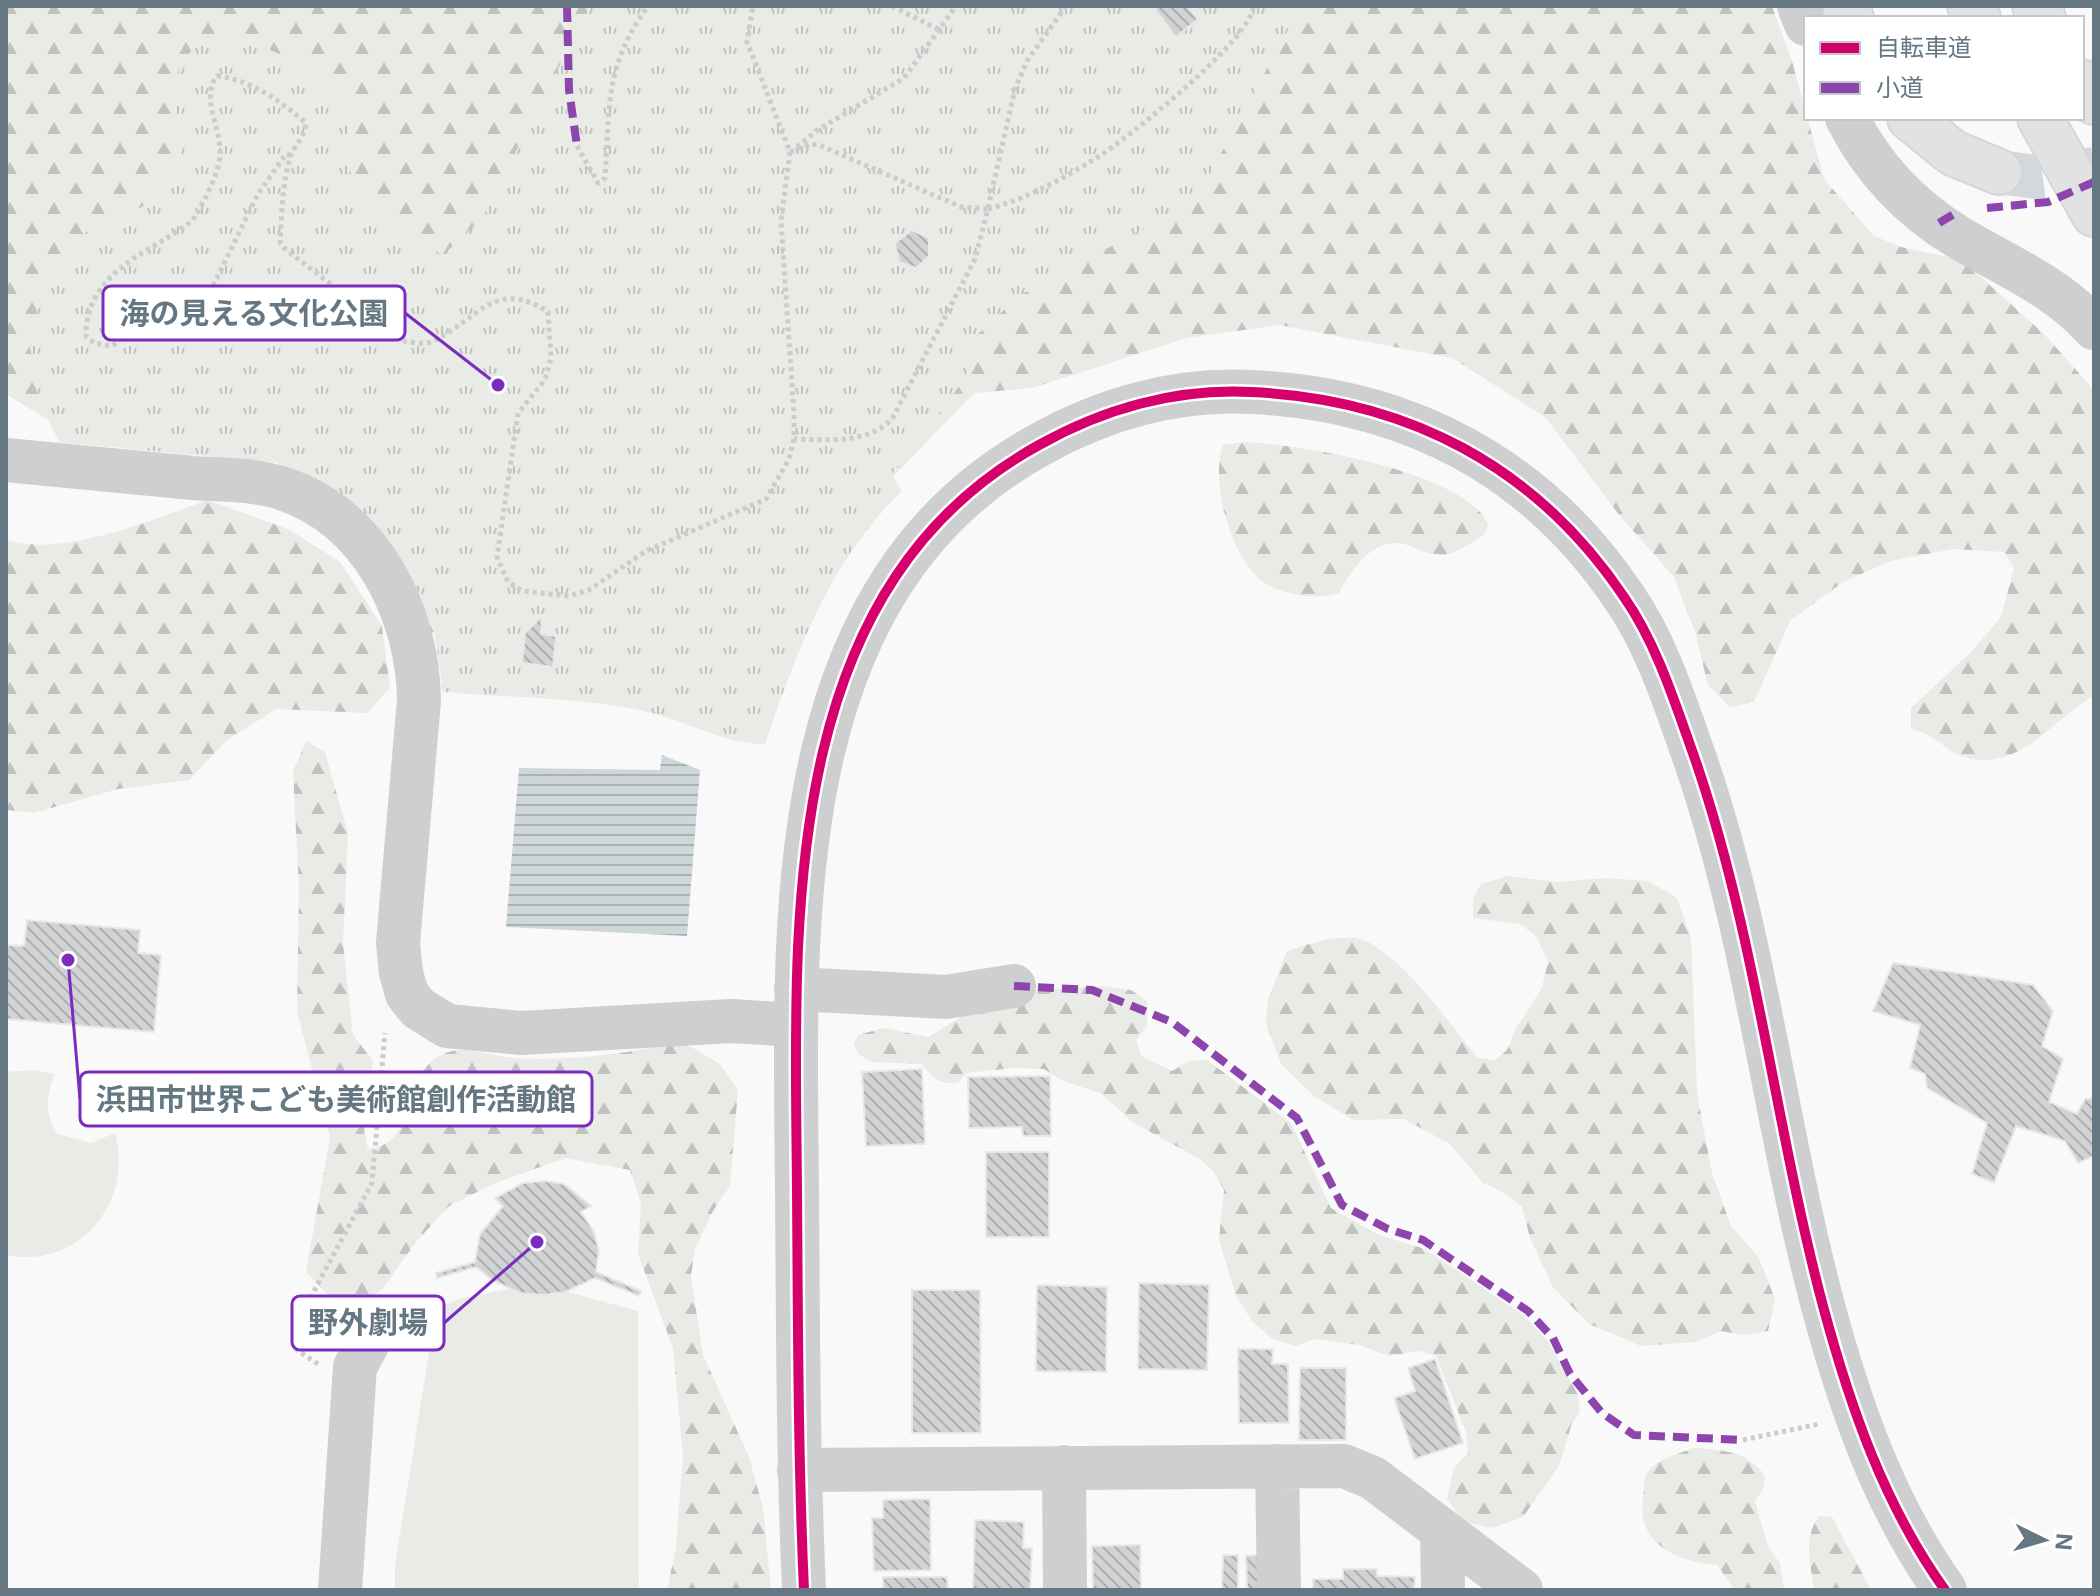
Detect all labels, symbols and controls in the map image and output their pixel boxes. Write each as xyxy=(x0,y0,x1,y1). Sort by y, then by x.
legend xyxy=(1804,16,2084,120)
text: 自転車道 xyxy=(1876,33,1972,62)
text: 小道 xyxy=(1876,73,1924,102)
callout: 海の見える文化公園 xyxy=(103,286,405,340)
text: 海の見える文化公園 xyxy=(119,295,389,331)
callout: 浜田市世界こども美術館創作活動館 xyxy=(80,1072,592,1126)
text: 浜田市世界こども美術館創作活動館 xyxy=(96,1081,576,1117)
callout: 野外劇場 xyxy=(292,1296,444,1350)
text: 野外劇場 xyxy=(308,1304,428,1340)
north arrow xyxy=(2004,1500,2084,1580)
text: N xyxy=(2050,1532,2078,1551)

